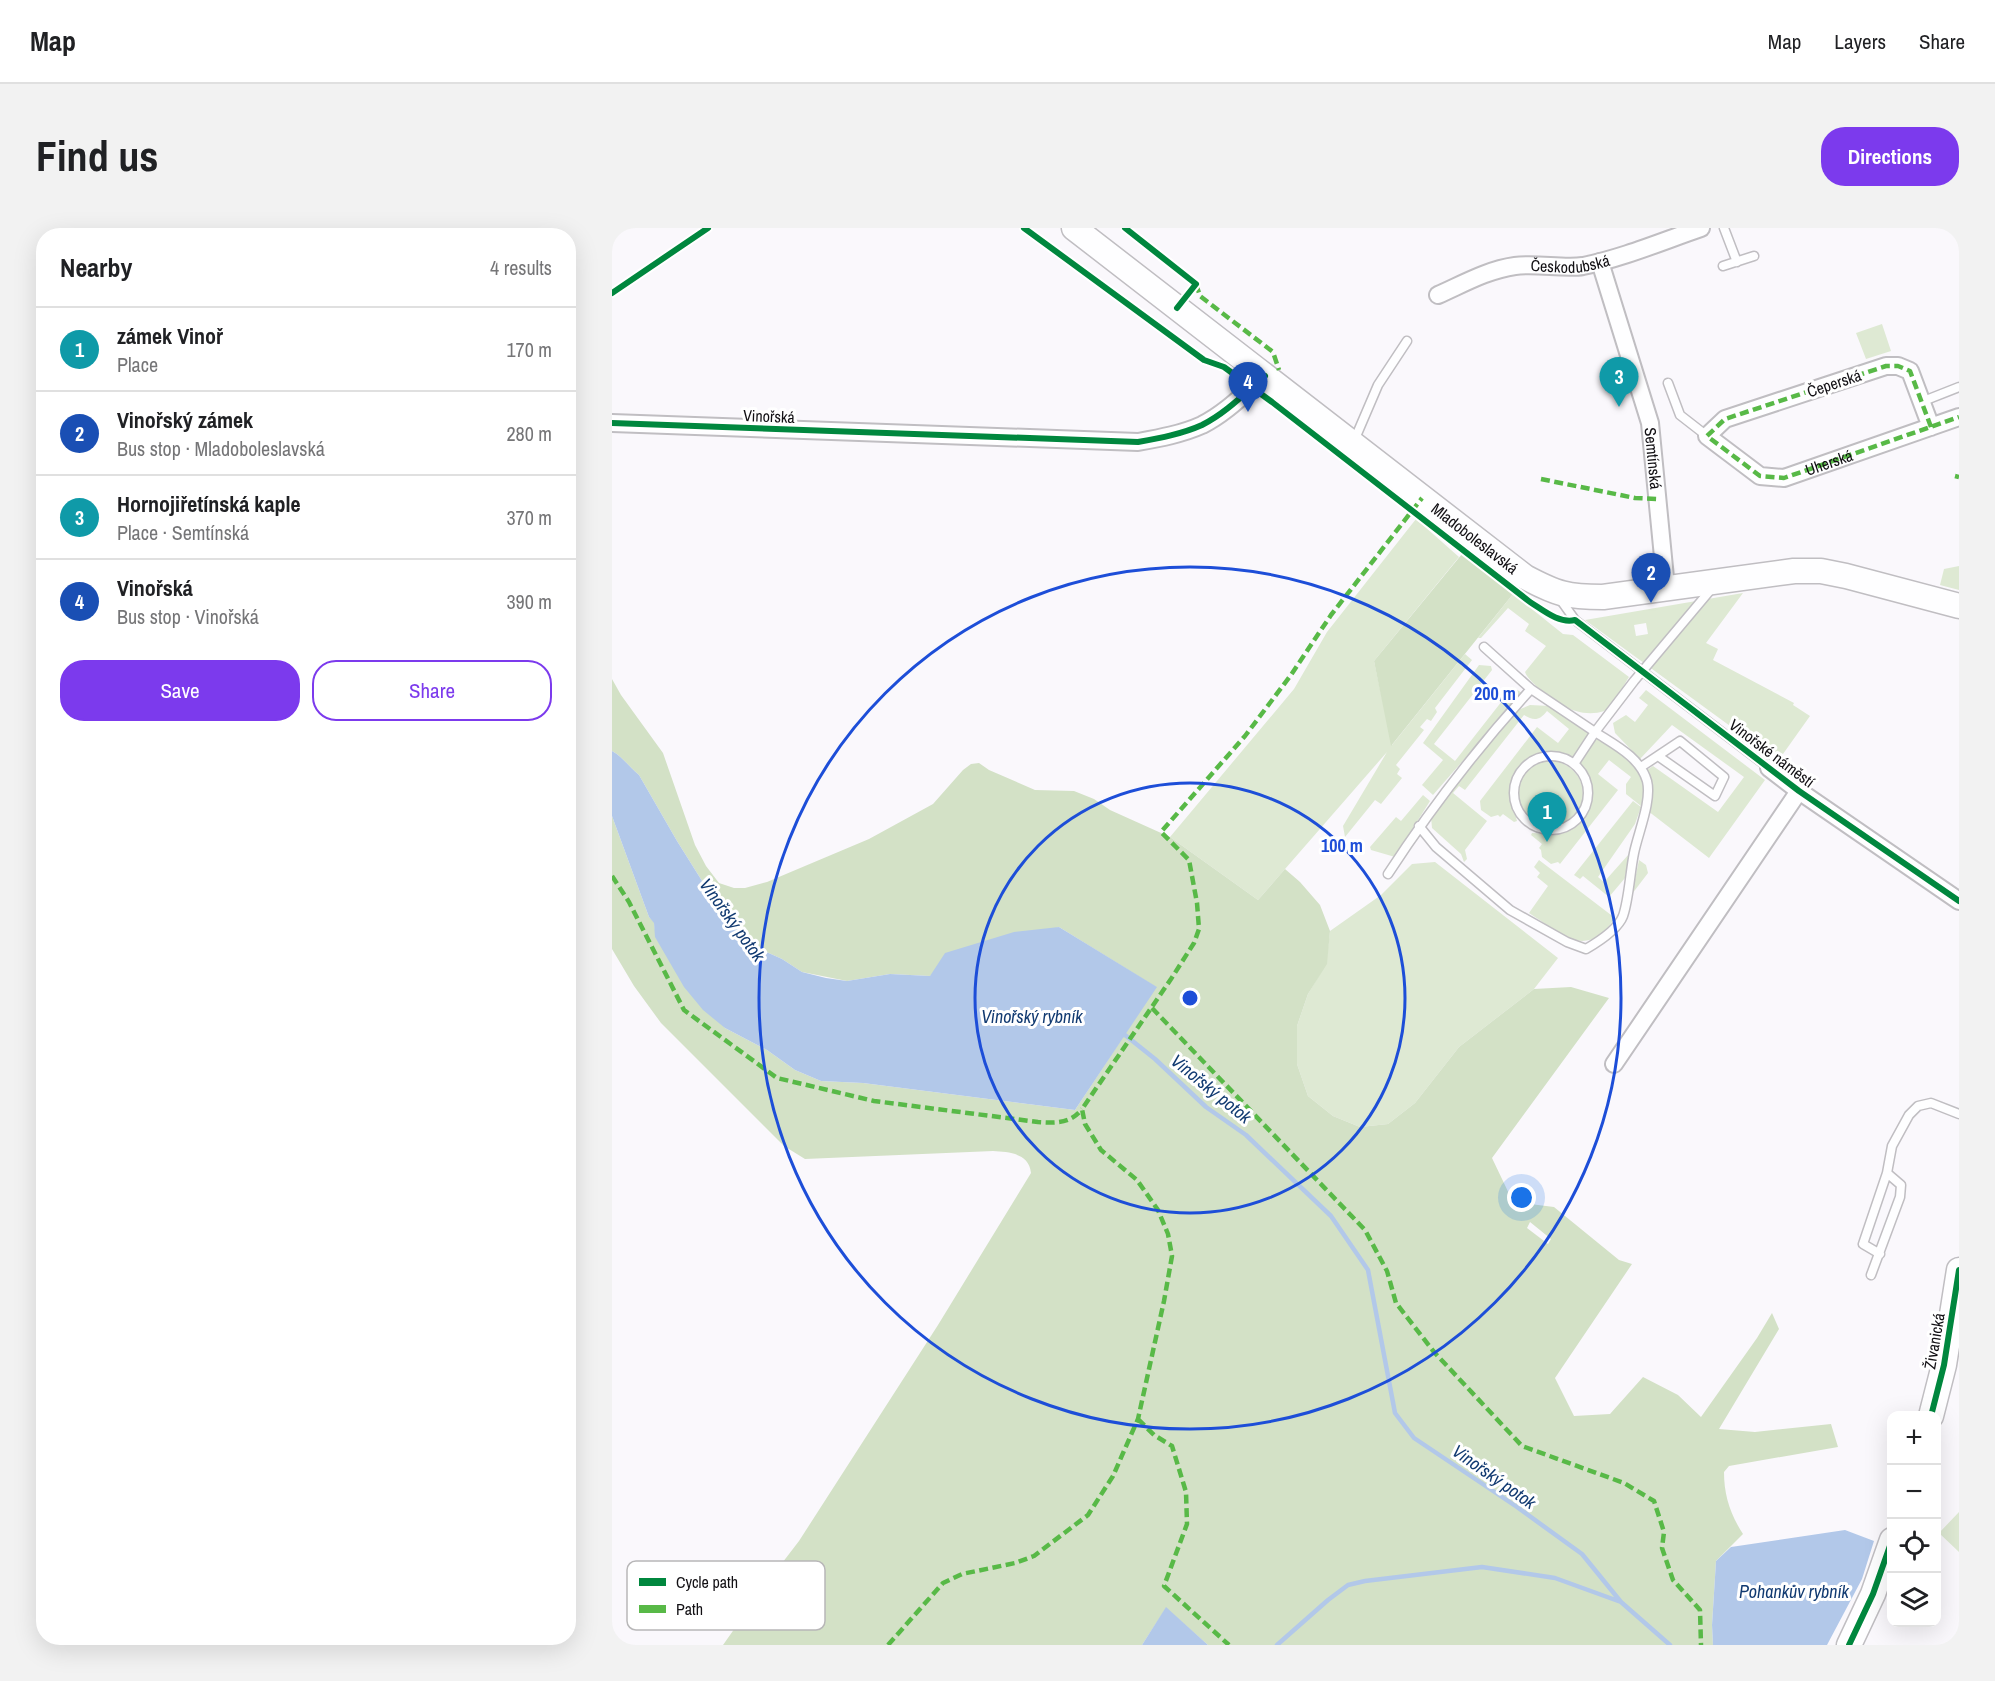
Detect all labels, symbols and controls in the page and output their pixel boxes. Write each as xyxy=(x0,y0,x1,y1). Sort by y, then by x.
text: Map xyxy=(30,22,76,60)
text: Map xyxy=(1768,27,1801,56)
text: Layers xyxy=(1834,27,1886,56)
text: Share xyxy=(1919,27,1965,56)
button: Directions xyxy=(1821,127,1959,186)
text: Find us xyxy=(36,128,158,184)
street label: Českodubská xyxy=(1530,249,1613,278)
text: Nearby xyxy=(60,250,132,285)
text: 4 results xyxy=(490,254,552,281)
text: zámek Vinoř xyxy=(117,321,223,351)
text: 1 xyxy=(75,336,84,363)
text: 170 m xyxy=(506,336,552,363)
text: Place xyxy=(117,351,158,378)
pin: 3 xyxy=(1600,358,1638,407)
pin: 4 xyxy=(1228,362,1268,412)
street label: Čeperská xyxy=(1804,364,1865,402)
street label: Vinořská xyxy=(743,404,796,428)
text: Vinořský zámek xyxy=(117,405,253,435)
text: 2 xyxy=(75,420,84,447)
text: 280 m xyxy=(506,420,552,447)
street label: Semtínská xyxy=(1639,426,1667,491)
text: Bus stop · Mladoboleslavská xyxy=(117,435,325,462)
street label: Uherská xyxy=(1802,444,1856,481)
text: Hornojiřetínská kaple xyxy=(117,489,300,519)
street label: Mladoboleslavská xyxy=(1427,498,1524,579)
text: 3 xyxy=(75,504,84,531)
text: 370 m xyxy=(506,504,552,531)
text: Place · Semtínská xyxy=(117,519,249,546)
pin: 2 xyxy=(1632,554,1670,603)
text: Vinořská xyxy=(117,573,193,603)
text: 4 xyxy=(75,588,84,615)
text: 390 m xyxy=(506,588,552,615)
text: Bus stop · Vinořská xyxy=(117,603,259,630)
button: Save xyxy=(60,660,300,721)
button: Share xyxy=(312,660,552,721)
text: 200 m xyxy=(1474,681,1516,706)
street label: Vinořské náměstí xyxy=(1725,714,1820,793)
pin: 1 xyxy=(1528,792,1566,842)
text: 100 m xyxy=(1321,833,1363,858)
water label: Vinořský potok xyxy=(694,873,771,967)
centre of rings xyxy=(1180,988,1200,1008)
water label: Vinořský rybník xyxy=(981,1004,1083,1029)
water label: Vinořský potok xyxy=(1166,1048,1257,1129)
your location xyxy=(1507,1183,1536,1212)
street label: Živanická xyxy=(1918,1310,1950,1371)
map controls xyxy=(1887,1411,1941,1627)
button: + xyxy=(1887,1411,1941,1465)
water label: Vinořský potok xyxy=(1447,1438,1542,1515)
button: − xyxy=(1887,1465,1941,1519)
button: locate xyxy=(1887,1519,1941,1573)
legend xyxy=(627,1561,825,1630)
text: Cycle path xyxy=(676,1571,738,1593)
button: layers xyxy=(1887,1573,1941,1627)
water label: Pohankův rybník xyxy=(1739,1579,1850,1604)
text: Path xyxy=(676,1598,703,1620)

